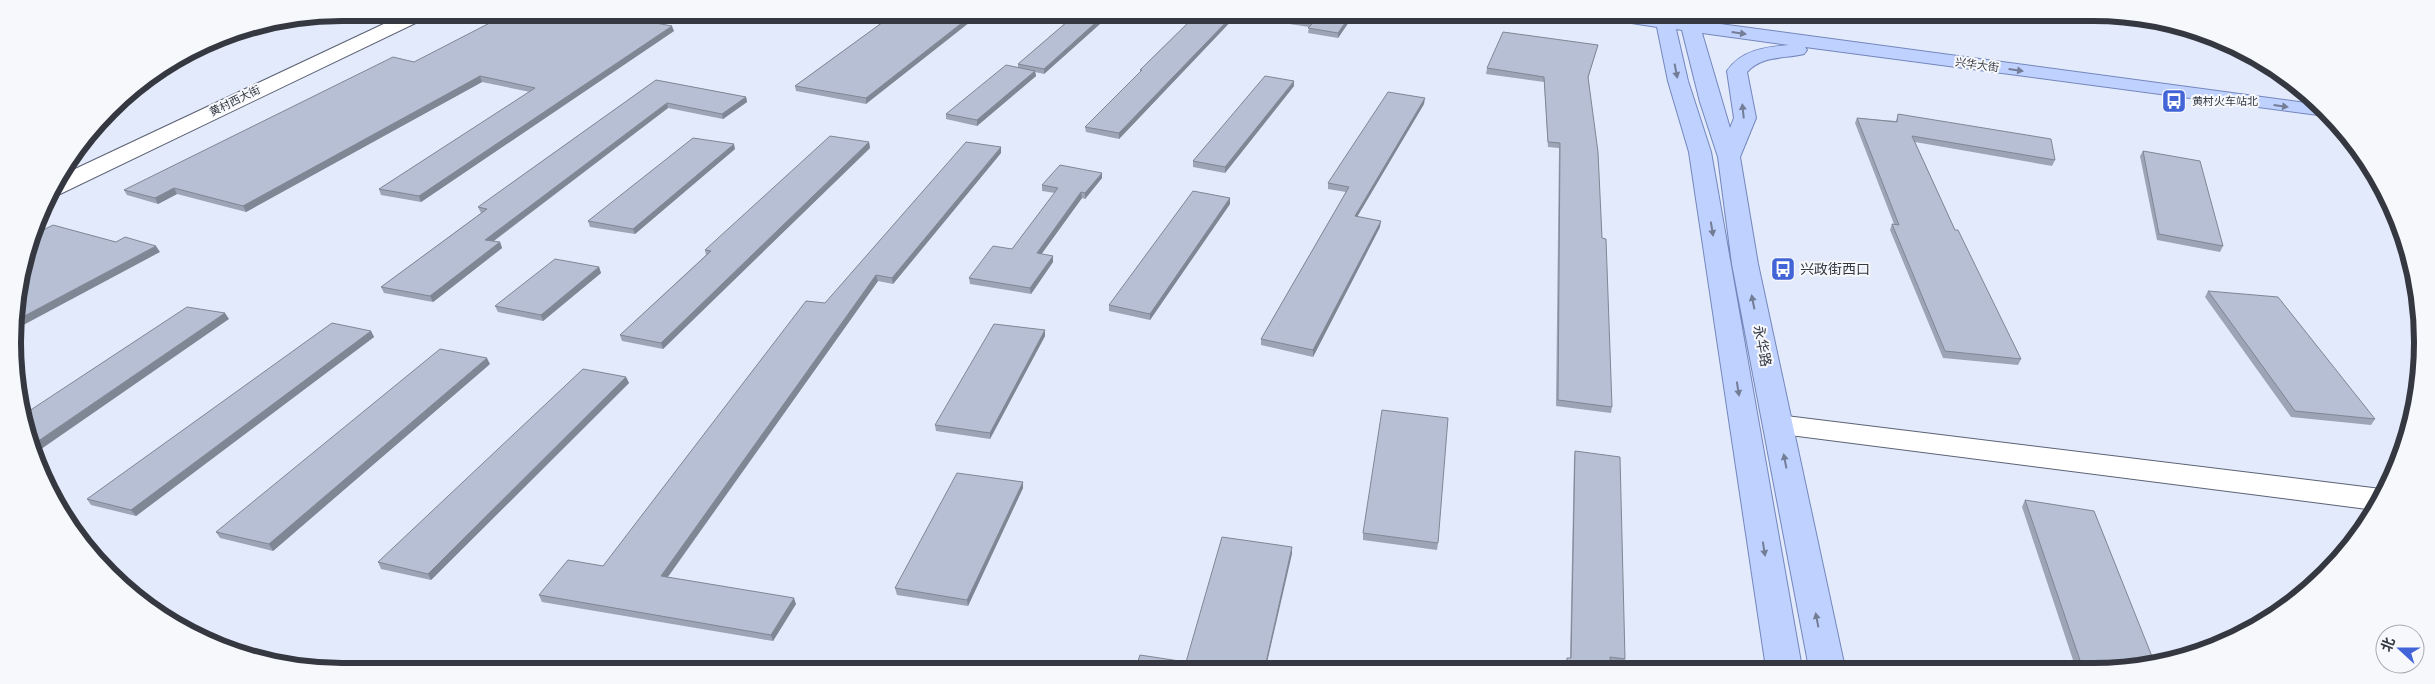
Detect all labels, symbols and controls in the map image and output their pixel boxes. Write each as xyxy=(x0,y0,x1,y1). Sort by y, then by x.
one-way arrow xyxy=(1732,29,1748,37)
street label: 兴华大街 xyxy=(1954,56,2000,74)
one-way arrow xyxy=(1672,63,1680,78)
one-way arrow xyxy=(2008,66,2024,74)
street label: 黄村西大街 xyxy=(207,83,263,119)
bus stop icon: 黄村火车站北 xyxy=(2161,88,2187,114)
place label: 黄村火车站北 xyxy=(2192,95,2258,108)
one-way arrow xyxy=(2273,102,2289,110)
one-way arrow xyxy=(1739,103,1747,119)
one-way arrow xyxy=(1708,221,1716,237)
bus stop icon: 兴政街西口 xyxy=(1770,256,1796,282)
place label: 兴政街西口 xyxy=(1800,261,1870,278)
one-way arrow xyxy=(1749,294,1757,309)
street label: 永华路 xyxy=(1750,324,1774,368)
one-way arrow xyxy=(1735,381,1743,397)
one-way arrow xyxy=(1781,453,1789,469)
one-way arrow xyxy=(1761,542,1769,558)
one-way arrow xyxy=(1813,612,1821,628)
north arrow xyxy=(2375,624,2425,674)
text: 北 xyxy=(2378,635,2399,654)

